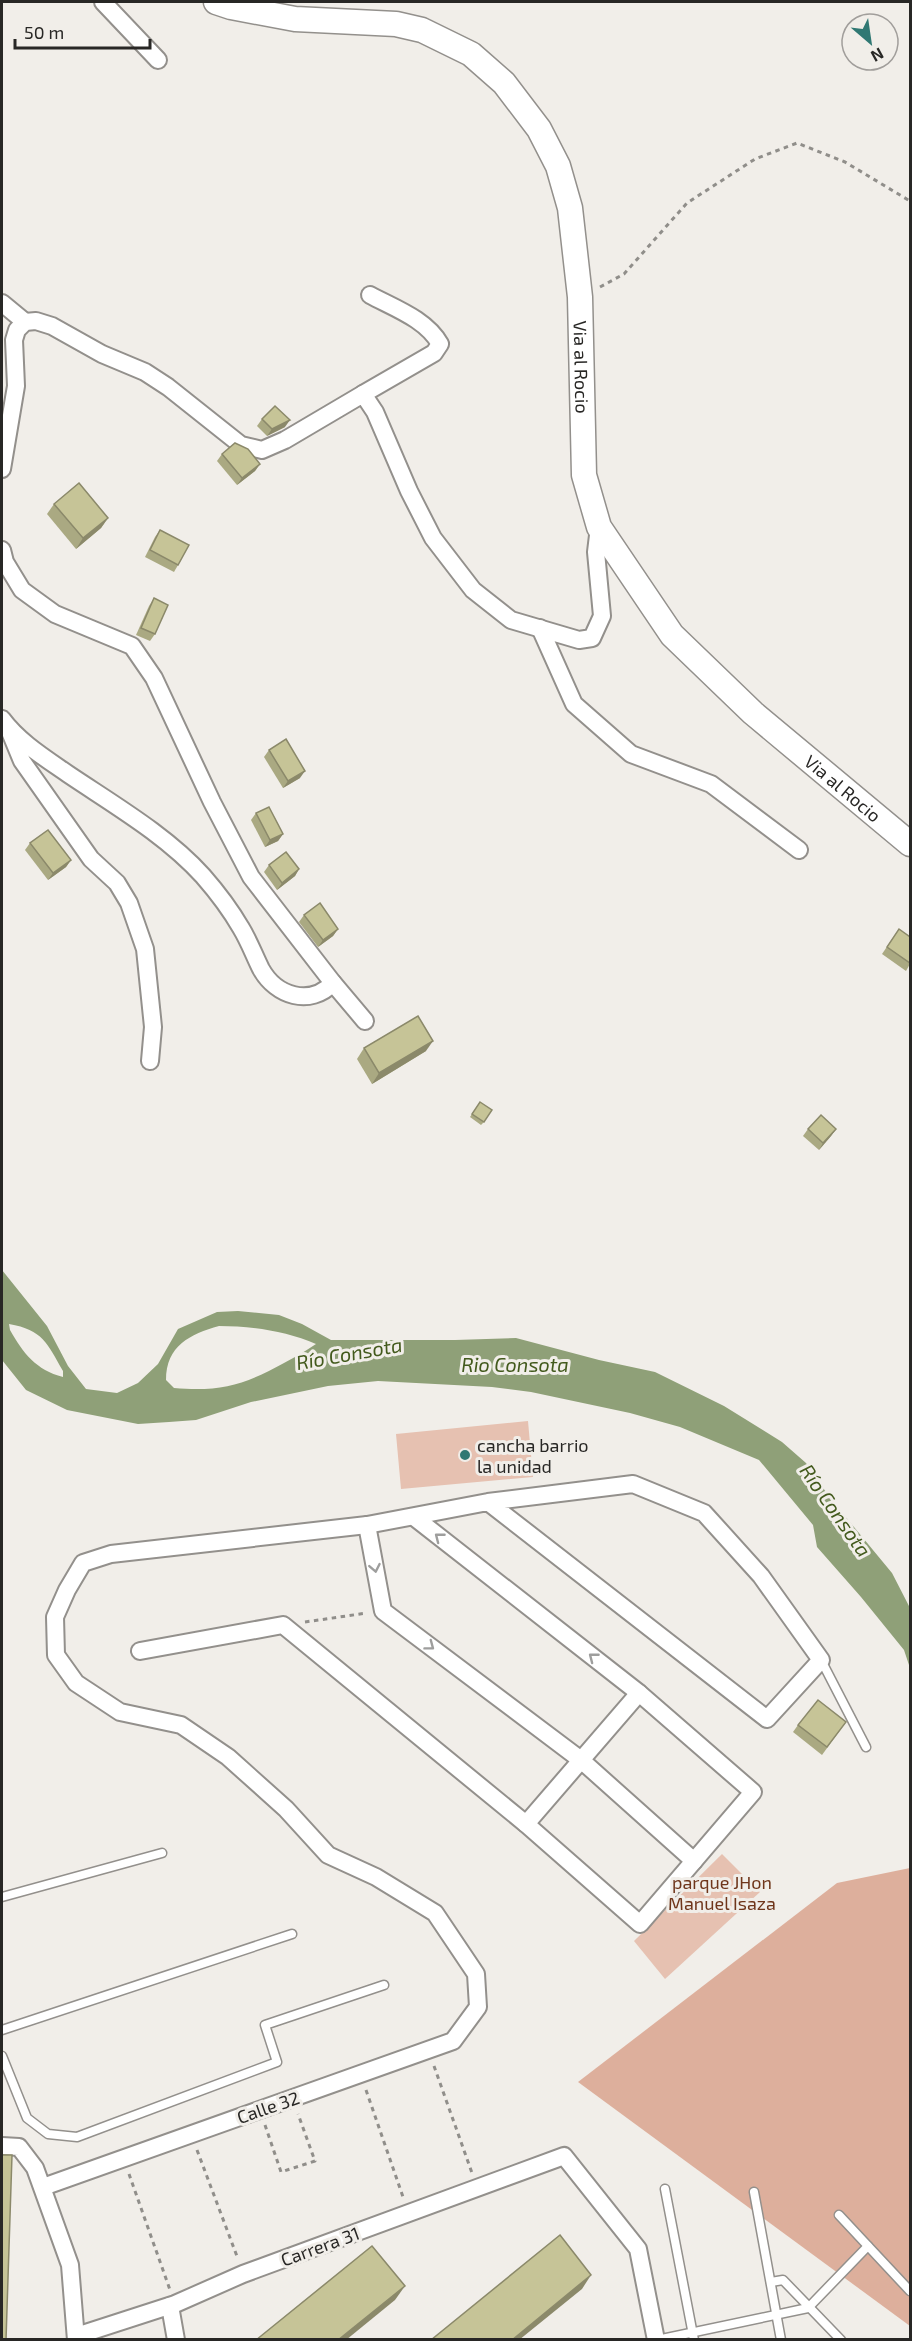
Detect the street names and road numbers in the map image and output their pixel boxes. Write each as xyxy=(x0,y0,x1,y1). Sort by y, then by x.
street label: Via al Rocio xyxy=(570,320,594,414)
street label: Via al Rocio xyxy=(800,750,886,826)
street label: Calle 32 xyxy=(234,2086,302,2128)
street label: Carrera 31 xyxy=(278,2222,362,2270)

